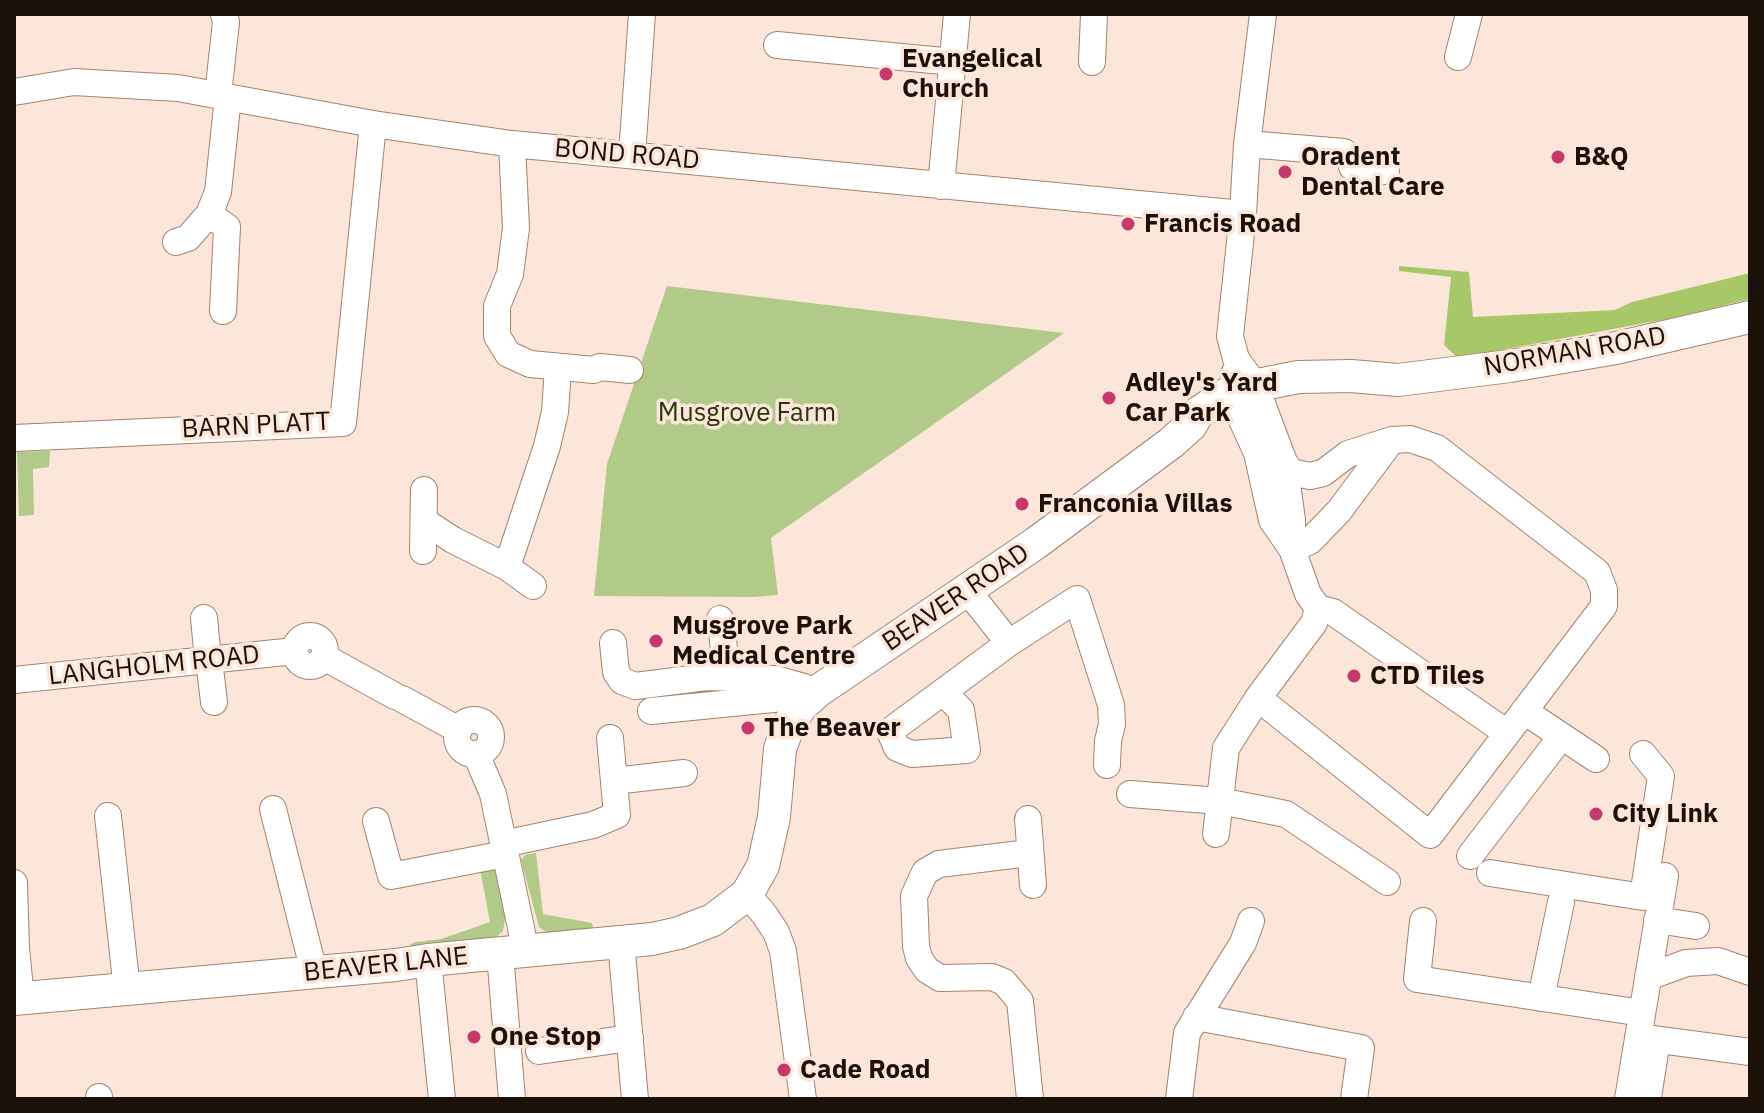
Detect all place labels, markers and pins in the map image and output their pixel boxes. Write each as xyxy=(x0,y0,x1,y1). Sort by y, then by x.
place label: Evangelical Church xyxy=(902,43,1042,104)
marker: Evangelical Church xyxy=(877,65,895,83)
place label: Oradent Dental Care xyxy=(1301,141,1445,202)
place label: B&Q xyxy=(1574,141,1629,173)
marker: B&Q xyxy=(1549,148,1567,166)
marker: Oradent Dental Care xyxy=(1276,163,1294,181)
place label: Francis Road xyxy=(1144,208,1301,240)
marker: Francis Road xyxy=(1119,215,1137,233)
place label: Adley's Yard Car Park xyxy=(1125,367,1278,428)
marker: Adley's Yard Car Park xyxy=(1100,389,1118,407)
place label: Franconia Villas xyxy=(1038,488,1232,520)
marker: Franconia Villas xyxy=(1013,495,1031,513)
place label: Musgrove Park Medical Centre xyxy=(672,610,855,672)
marker: Musgrove Park Medical Centre xyxy=(647,632,665,650)
place label: CTD Tiles xyxy=(1370,660,1485,692)
marker: CTD Tiles xyxy=(1345,667,1363,685)
place label: The Beaver xyxy=(764,712,901,744)
marker: The Beaver xyxy=(739,719,757,737)
place label: City Link xyxy=(1612,798,1718,830)
marker: City Link xyxy=(1587,805,1605,823)
place label: One Stop xyxy=(490,1021,601,1053)
marker: One Stop xyxy=(465,1028,483,1046)
place label: Cade Road xyxy=(800,1054,931,1086)
marker: Cade Road xyxy=(775,1061,793,1079)

